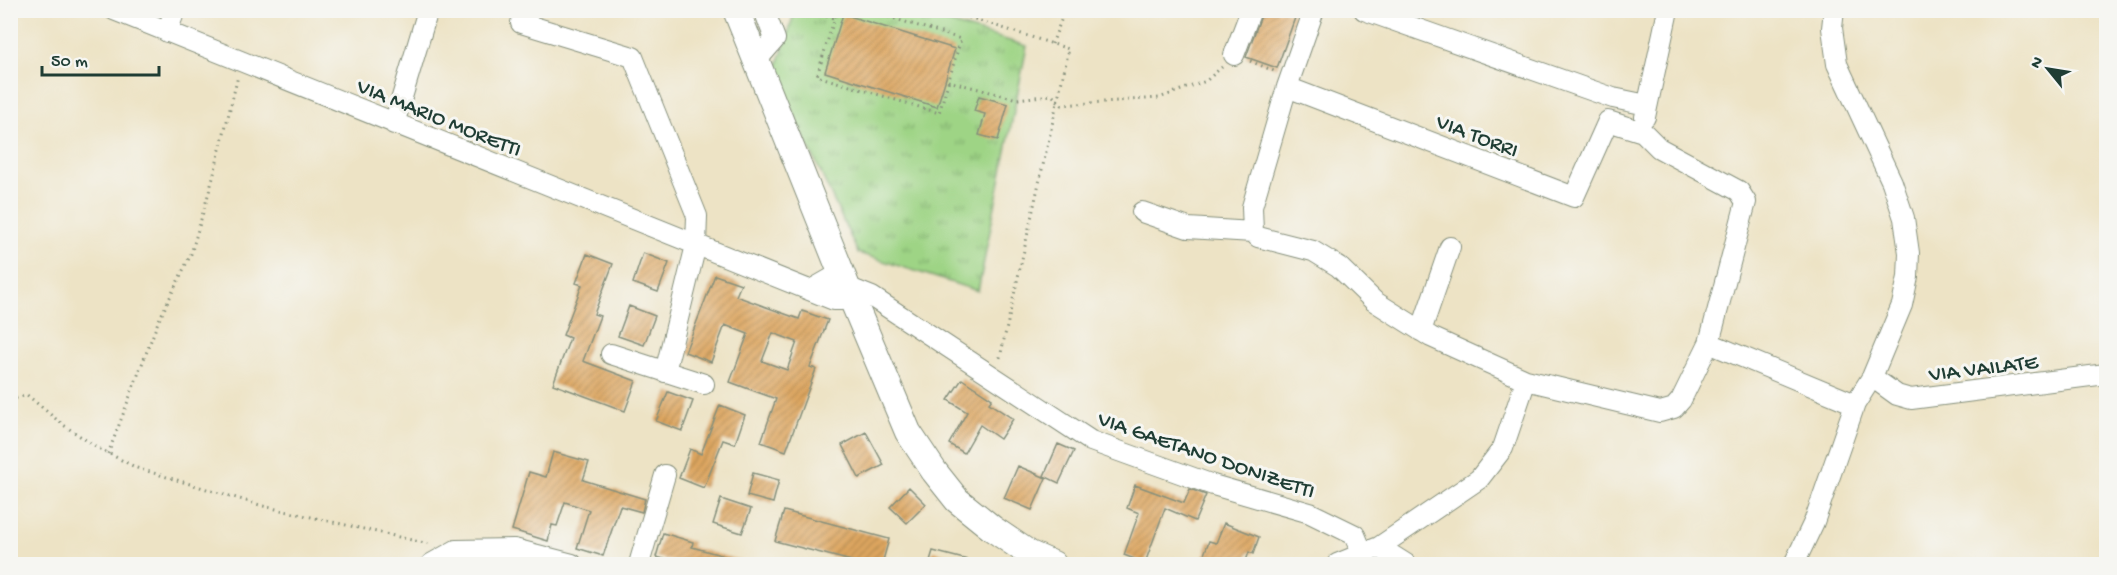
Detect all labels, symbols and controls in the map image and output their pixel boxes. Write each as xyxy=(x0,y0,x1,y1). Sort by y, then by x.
scale bar xyxy=(42,39,159,77)
north arrow xyxy=(2018,39,2078,99)
text: 50 m xyxy=(51,52,88,73)
text: N xyxy=(2027,54,2049,73)
street label: VIA MARIO MORETTI xyxy=(351,74,525,165)
street label: VIA TORRI xyxy=(1431,110,1521,165)
street label: VIA VAILATE xyxy=(1927,350,2041,390)
street label: VIA GAETANO DONIZETTI xyxy=(1093,407,1318,506)

